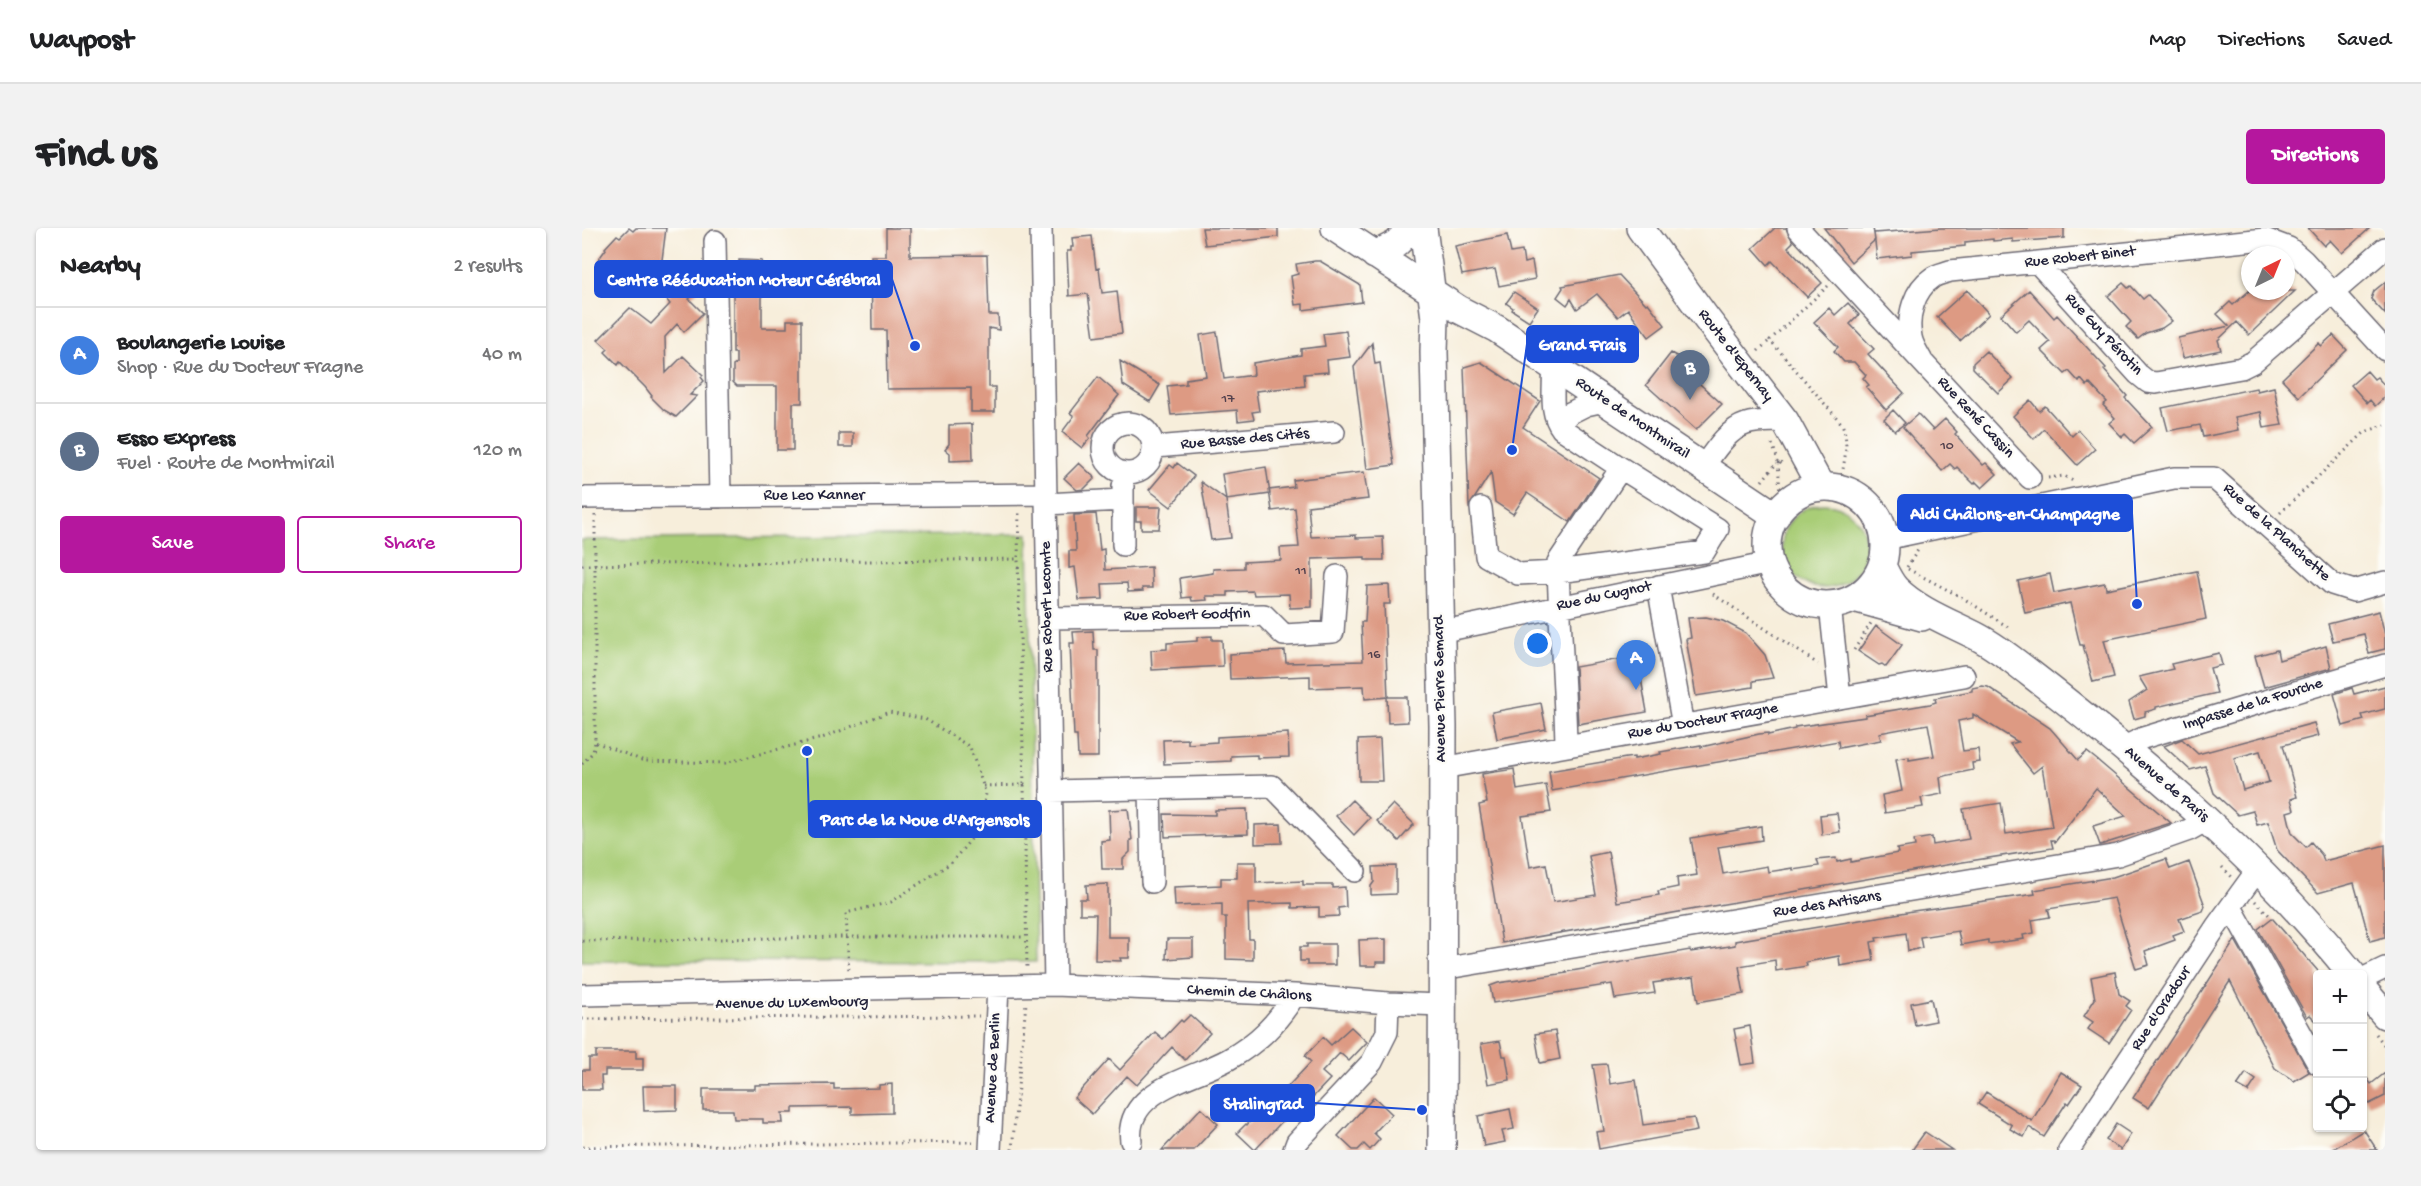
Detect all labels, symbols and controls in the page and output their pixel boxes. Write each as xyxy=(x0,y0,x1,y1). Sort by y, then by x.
text: Waypost xyxy=(30,25,133,58)
text: Map xyxy=(2149,29,2186,54)
text: Directions xyxy=(2219,29,2304,54)
text: Saved xyxy=(2337,29,2391,54)
button: Directions xyxy=(2246,129,2385,184)
text: Find us xyxy=(36,132,156,181)
street label: Rue Robert Binet xyxy=(2024,243,2138,273)
north arrow xyxy=(2241,246,2295,300)
text: Nearby xyxy=(60,252,141,283)
text: 2 results xyxy=(453,256,522,279)
callout: Centre Rééducation Moteur Cérébral xyxy=(595,261,892,297)
text: Centre Rééducation Moteur Cérébral xyxy=(606,271,881,292)
street label: Rue Guy Pérotin xyxy=(2060,290,2146,380)
street label: Route d'Epernay xyxy=(1693,306,1777,406)
callout: Grand Frais xyxy=(1527,326,1638,362)
text: Boulangerie Louise xyxy=(117,331,285,357)
text: Grand Frais xyxy=(1538,336,1627,357)
text: A xyxy=(74,344,85,367)
text: 40 m xyxy=(482,344,522,367)
pin: B xyxy=(1670,350,1710,400)
text: Shop · Rue du Docteur Fragne xyxy=(117,357,363,380)
street label: Rue René Cassin xyxy=(1932,373,2018,463)
street label: Route de Montmirail xyxy=(1571,374,1693,464)
house number: 17 xyxy=(1221,391,1235,408)
street label: Rue Basse des Cités xyxy=(1180,425,1311,455)
text: Esso Express xyxy=(117,427,235,453)
house number: 10 xyxy=(1939,438,1954,455)
text: B xyxy=(74,440,85,463)
text: 120 m xyxy=(474,440,522,463)
text: Fuel · Route de Montmirail xyxy=(117,453,335,476)
street label: Rue de la Planchette xyxy=(2218,480,2334,587)
street label: Rue Leo Kanner xyxy=(764,487,866,506)
callout: Aldi Châlons-en-Champagne xyxy=(1898,495,2132,531)
text: Aldi Châlons-en-Champagne xyxy=(1909,505,2120,526)
button: Save xyxy=(60,516,285,573)
button: Share xyxy=(297,516,522,573)
street label: Rue Robert Lecomte xyxy=(1037,540,1059,673)
house number: 11 xyxy=(1294,563,1307,580)
street label: Rue du Cugnot xyxy=(1555,577,1655,616)
street label: Rue Robert Godfrin xyxy=(1123,605,1251,627)
street label: Avenue Pierre Semard xyxy=(1430,614,1452,763)
your location xyxy=(1523,629,1552,658)
pin: A xyxy=(1616,640,1656,690)
house number: 16 xyxy=(1367,647,1381,664)
street label: Impasse de la Fourche xyxy=(2181,674,2326,735)
street label: Rue du Docteur Fragne xyxy=(1626,699,1780,745)
street label: Avenue de Paris xyxy=(2120,743,2213,828)
callout: Parc de la Noue d'Argensols xyxy=(809,801,1041,837)
text: Parc de la Noue d'Argensols xyxy=(820,811,1031,832)
street label: Rue des Artisans xyxy=(1772,887,1883,923)
street label: Rue d'Oradour xyxy=(2128,962,2197,1055)
map controls xyxy=(2313,970,2367,1132)
button: + xyxy=(2313,970,2367,1024)
street label: Chemin de Châlons xyxy=(1186,981,1313,1007)
street label: Avenue du Luxembourg xyxy=(715,993,869,1015)
street label: Avenue de Berlin xyxy=(982,1012,1006,1123)
button: − xyxy=(2313,1024,2367,1078)
button: locate xyxy=(2313,1078,2367,1132)
callout: Stalingrad xyxy=(1211,1085,1314,1121)
text: Stalingrad xyxy=(1223,1095,1305,1116)

